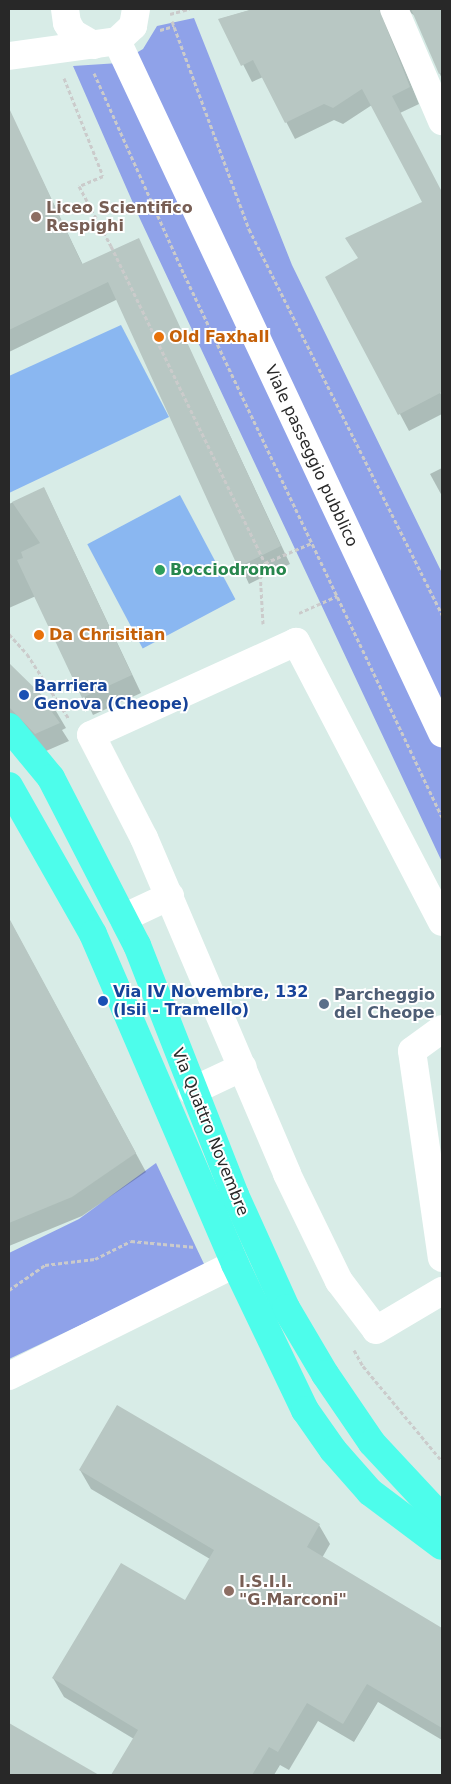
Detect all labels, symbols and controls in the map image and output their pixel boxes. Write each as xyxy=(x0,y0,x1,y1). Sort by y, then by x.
place label: Liceo Scientifico Respighi xyxy=(46,198,193,236)
marker: Liceo Scientifico Respighi xyxy=(30,211,42,223)
place label: Old Faxhall xyxy=(169,327,269,347)
marker: Old Faxhall xyxy=(153,331,165,343)
street label: Viale passeggio pubblico xyxy=(260,362,362,550)
place label: Bocciodromo xyxy=(170,560,287,580)
marker: Bocciodromo xyxy=(154,564,166,576)
place label: Da Chrisitian xyxy=(49,625,165,645)
marker: Da Chrisitian xyxy=(33,629,45,641)
place label: Barriera Genova (Cheope) xyxy=(34,676,189,714)
marker: Barriera Genova (Cheope) xyxy=(18,689,30,701)
place label: Via IV Novembre, 132 (Isii - Tramello) xyxy=(113,982,308,1020)
place label: Parcheggio del Cheope xyxy=(334,985,435,1023)
marker: Via IV Novembre, 132 (Isii - Tramello) xyxy=(97,995,109,1007)
marker: Parcheggio del Cheope xyxy=(318,998,330,1010)
street label: Via Quattro Novembre xyxy=(168,1045,252,1219)
place label: I.S.I.I. "G.Marconi" xyxy=(239,1572,347,1610)
marker: I.S.I.I. "G.Marconi" xyxy=(223,1585,235,1597)

